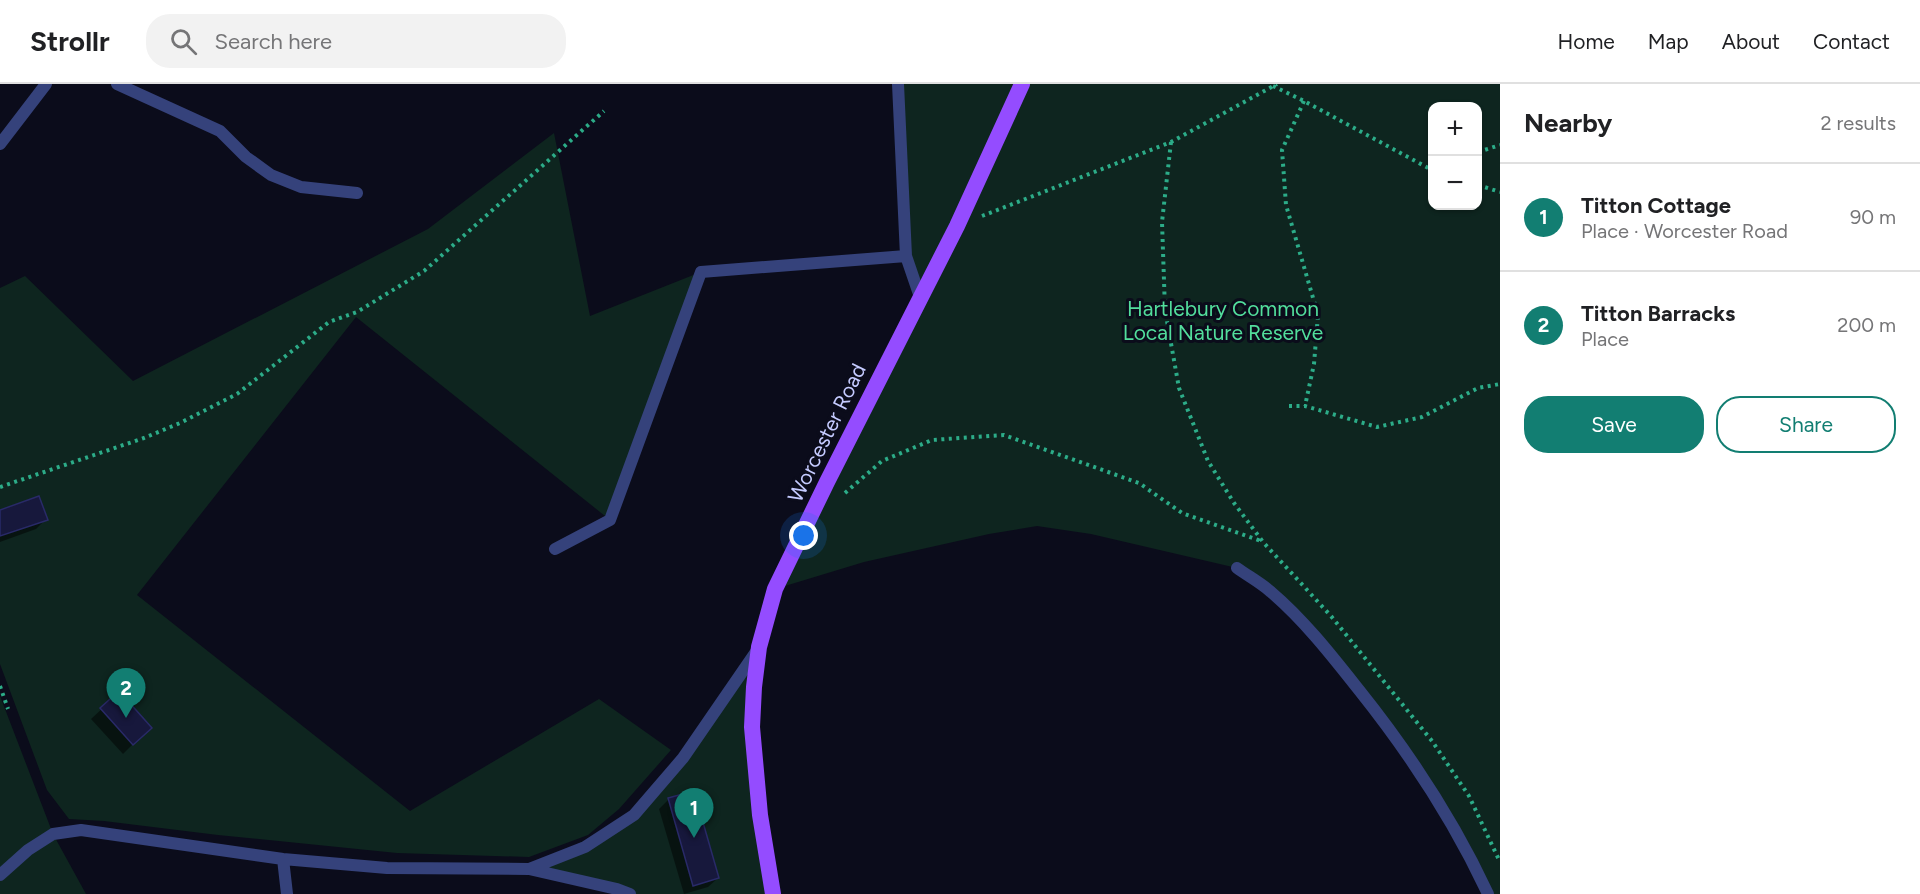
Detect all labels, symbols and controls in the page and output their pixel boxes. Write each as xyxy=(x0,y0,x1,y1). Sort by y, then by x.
search box xyxy=(146,14,566,68)
text: Strollr xyxy=(30,24,110,58)
icon: search xyxy=(167,25,200,58)
text: Search here xyxy=(215,28,332,55)
text: Home xyxy=(1558,29,1615,54)
text: Map xyxy=(1648,29,1689,54)
text: About xyxy=(1722,29,1780,54)
text: Contact xyxy=(1813,29,1890,54)
map controls xyxy=(1428,102,1482,210)
button: + xyxy=(1428,102,1482,156)
text: Nearby xyxy=(1524,107,1612,139)
text: 2 results xyxy=(1820,111,1896,135)
button: − xyxy=(1428,156,1482,210)
text: Titton Cottage xyxy=(1581,192,1731,219)
text: 1 xyxy=(1539,205,1548,229)
text: 90 m xyxy=(1850,205,1896,229)
text: Place · Worcester Road xyxy=(1581,219,1788,243)
park label: Hartlebury Common Local Nature Reserve xyxy=(1123,296,1323,345)
text: Titton Barracks xyxy=(1581,300,1735,327)
text: 2 xyxy=(1538,313,1549,337)
text: 200 m xyxy=(1837,313,1896,337)
text: Place xyxy=(1581,327,1629,351)
street label: Worcester Road xyxy=(782,359,871,506)
button: Save xyxy=(1524,396,1704,453)
button: Share xyxy=(1716,396,1896,453)
your location xyxy=(789,521,818,550)
pin: 2 xyxy=(106,668,146,718)
pin: 1 xyxy=(674,788,714,838)

